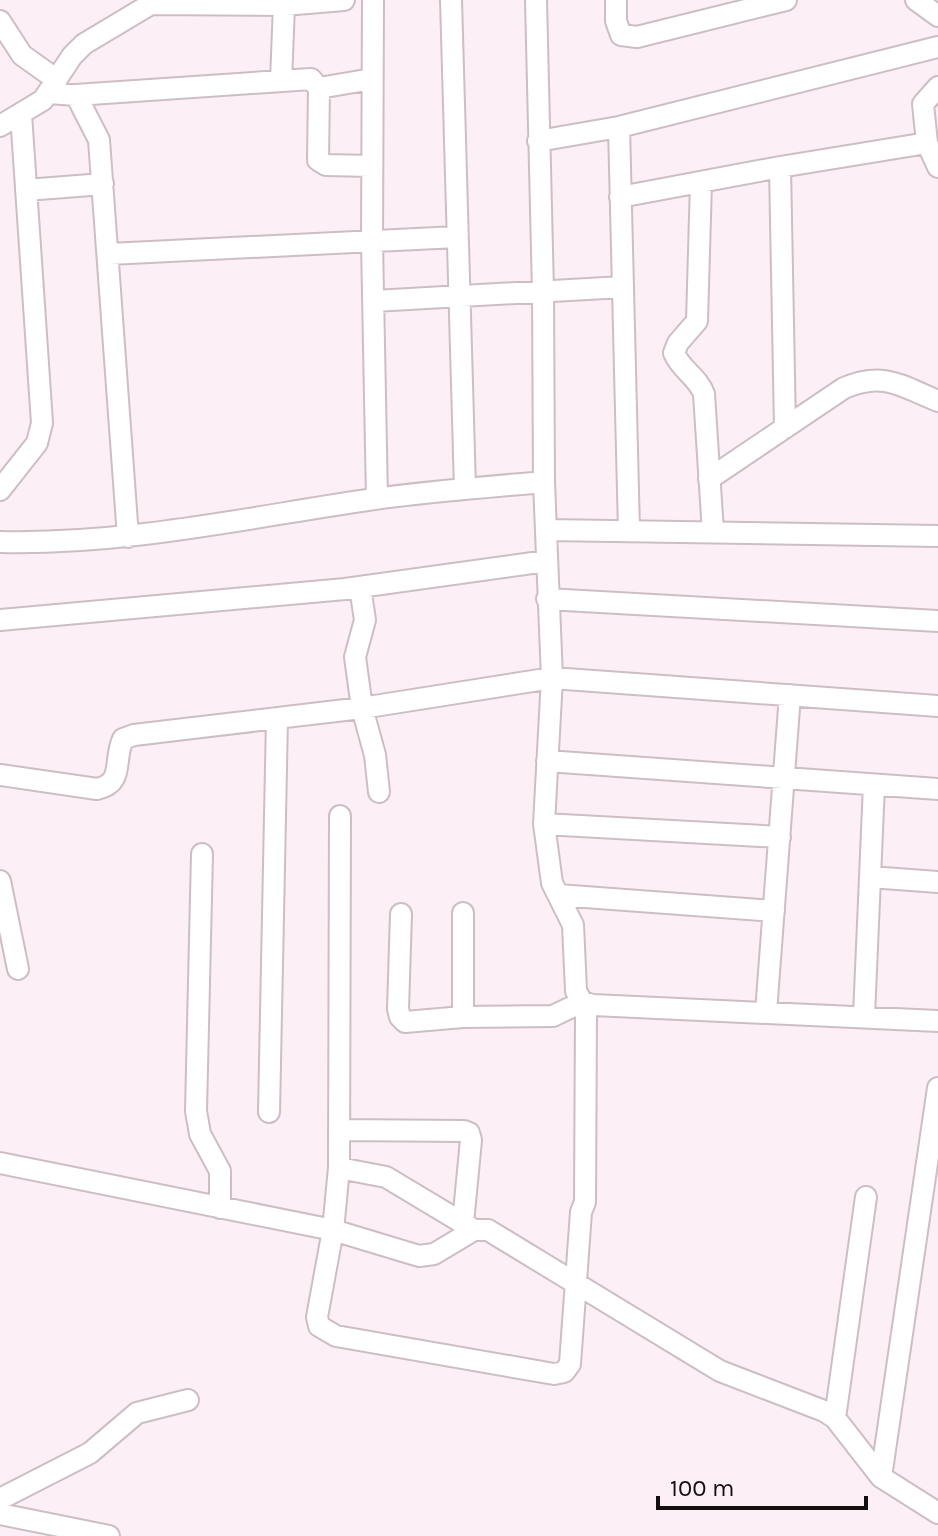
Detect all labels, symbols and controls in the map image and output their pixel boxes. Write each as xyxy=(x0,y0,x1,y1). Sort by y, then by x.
scale bar xyxy=(658,1460,866,1510)
text: 100 m xyxy=(670,1474,735,1502)

